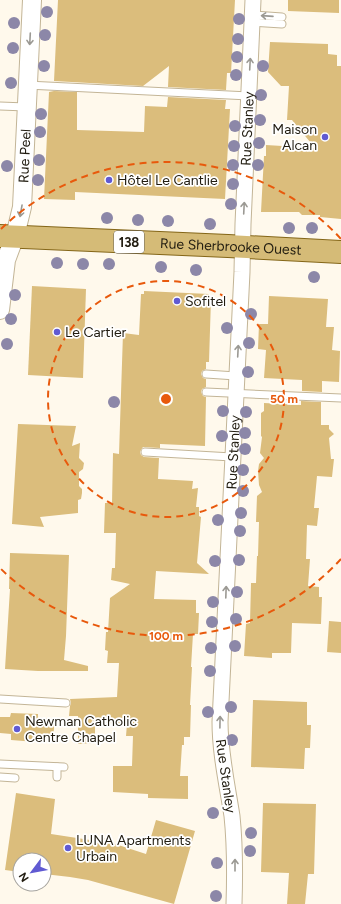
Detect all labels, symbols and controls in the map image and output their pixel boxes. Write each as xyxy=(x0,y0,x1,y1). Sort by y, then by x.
one-way arrow xyxy=(261,12,274,19)
one-way arrow xyxy=(26,32,33,45)
one-way arrow xyxy=(247,58,254,71)
street label: Rue Stanley xyxy=(238,90,258,166)
place label: Maison Alcan xyxy=(272,121,317,154)
street label: Rue Peel xyxy=(15,128,35,183)
marker: Maison Alcan xyxy=(320,132,330,142)
place label: Hôtel Le Cantlie xyxy=(117,172,218,189)
marker: Hôtel Le Cantlie xyxy=(104,175,114,185)
one-way arrow xyxy=(240,202,247,215)
one-way arrow xyxy=(17,204,25,217)
road number: 138 xyxy=(114,231,144,253)
street label: Rue Sherbrooke Ouest xyxy=(160,235,302,259)
place label: Sofitel xyxy=(185,293,226,310)
marker: Sofitel xyxy=(172,296,182,306)
place label: Le Cartier xyxy=(65,324,127,341)
marker: Le Cartier xyxy=(52,327,62,337)
one-way arrow xyxy=(234,344,241,357)
centre of rings xyxy=(159,392,173,406)
text: 50 m xyxy=(270,392,298,406)
street label: Rue Stanley xyxy=(223,414,244,490)
one-way arrow xyxy=(222,586,230,599)
text: 100 m xyxy=(149,629,183,643)
place label: Newman Catholic Centre Chapel xyxy=(25,713,137,746)
one-way arrow xyxy=(216,716,224,729)
marker: Newman Catholic Centre Chapel xyxy=(12,724,22,734)
street label: Rue Stanley xyxy=(212,738,239,815)
place label: LUNA Apartments Urbain xyxy=(76,832,191,865)
marker: LUNA Apartments Urbain xyxy=(63,843,73,853)
north arrow xyxy=(12,852,52,892)
one-way arrow xyxy=(231,859,239,872)
text: N xyxy=(16,870,32,884)

